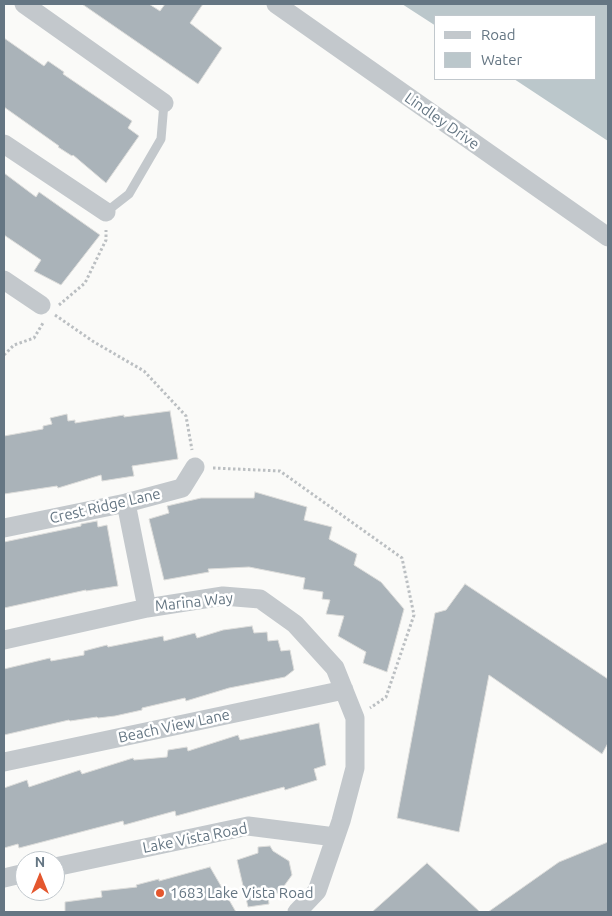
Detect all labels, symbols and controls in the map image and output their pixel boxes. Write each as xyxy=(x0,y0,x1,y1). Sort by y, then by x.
legend xyxy=(434,15,597,80)
text: Road xyxy=(481,26,516,43)
text: Water xyxy=(481,51,522,68)
street label: Lindley Drive xyxy=(401,89,483,153)
street label: Crest Ridge Lane xyxy=(48,484,162,528)
street label: Marina Way xyxy=(154,589,234,615)
street label: Beach View Lane xyxy=(117,705,231,747)
street label: Lake Vista Road xyxy=(141,819,249,857)
north arrow xyxy=(15,851,65,901)
text: N xyxy=(35,854,45,870)
place label: 1683 Lake Vista Road xyxy=(170,884,313,902)
marker: 1683 Lake Vista Road xyxy=(154,887,166,899)

